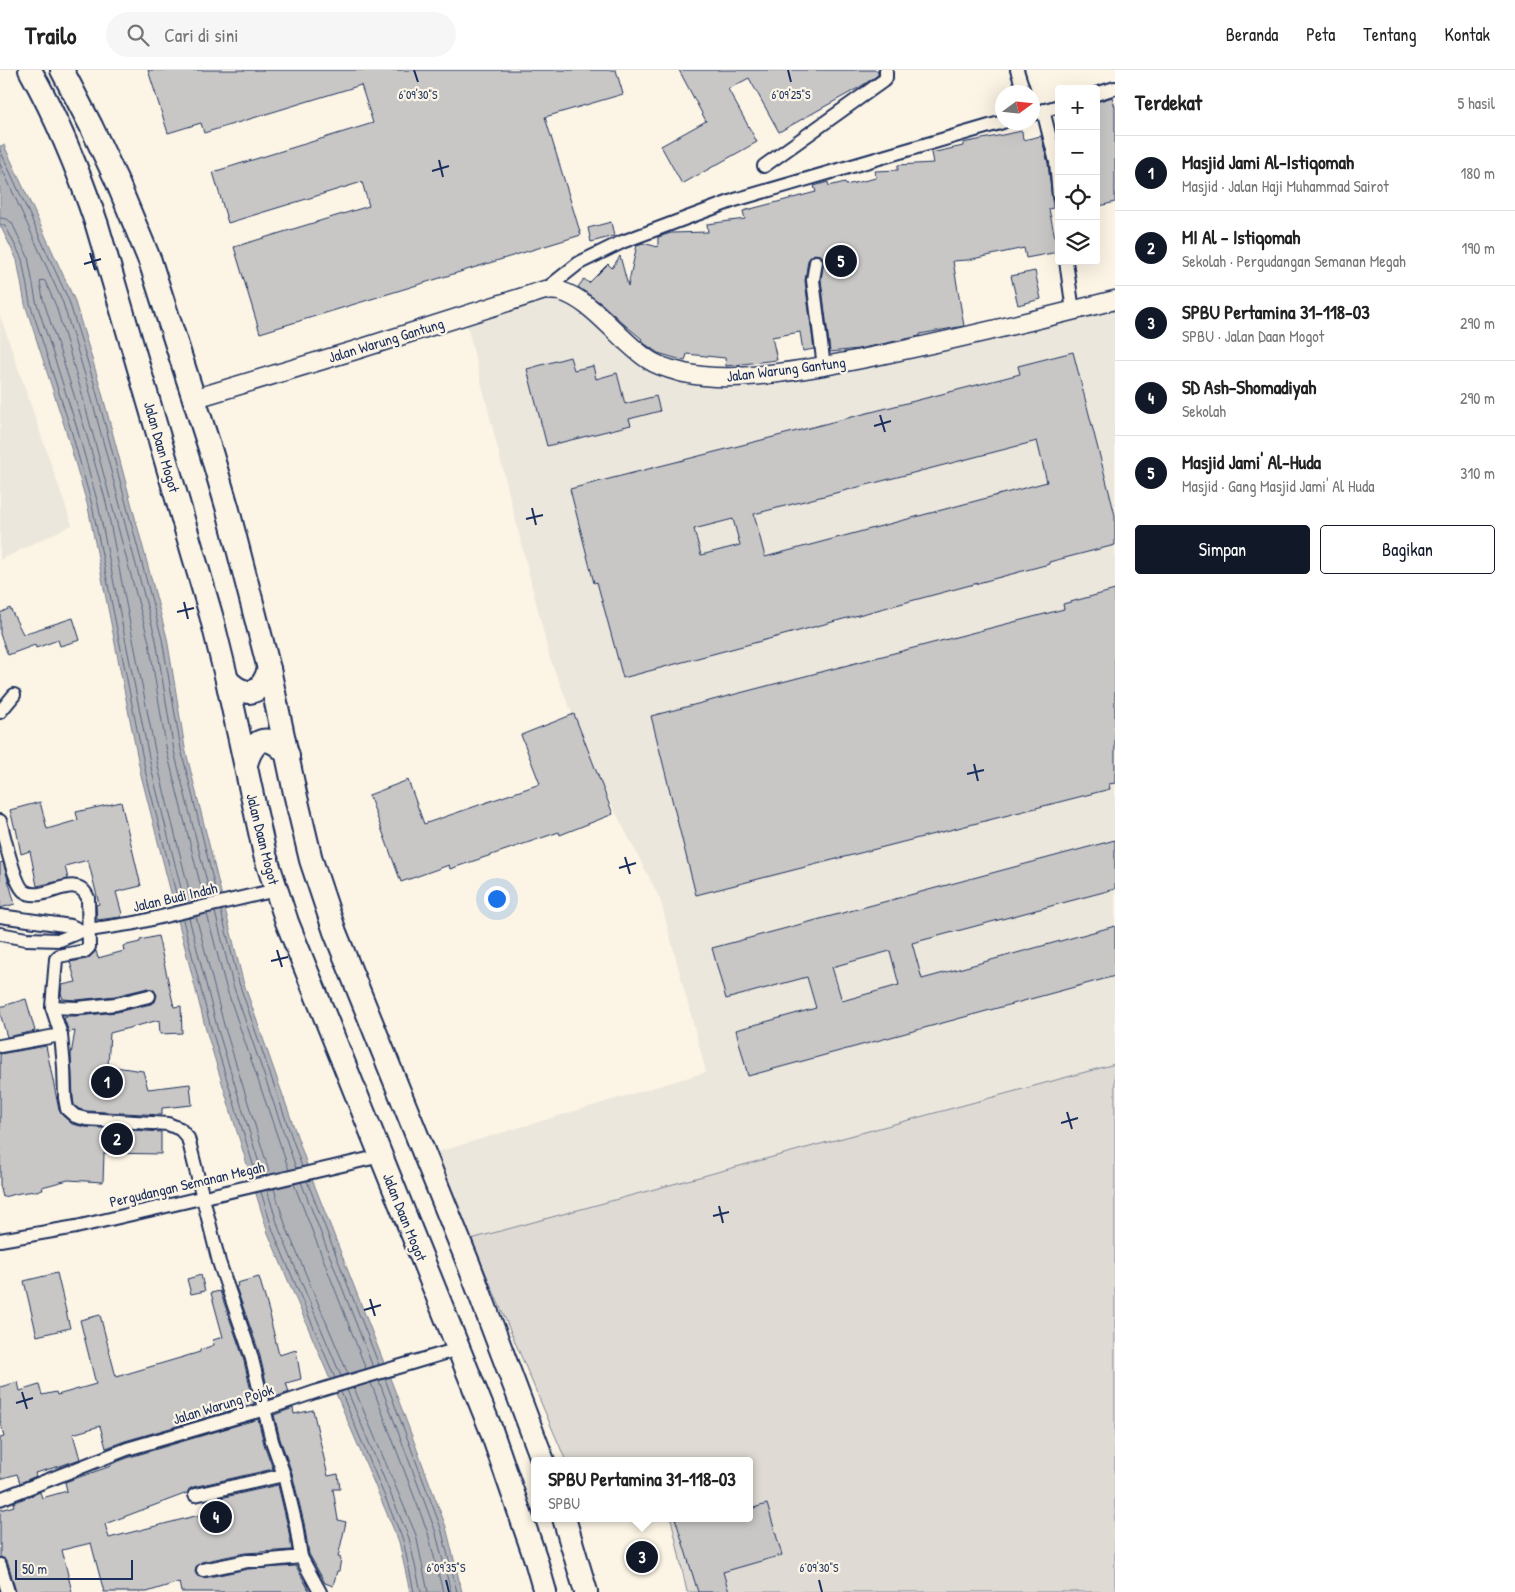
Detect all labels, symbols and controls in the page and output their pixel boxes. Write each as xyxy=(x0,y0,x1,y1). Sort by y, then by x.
search box xyxy=(106,12,456,57)
text: Trailo xyxy=(25,19,76,51)
icon: search xyxy=(124,21,152,49)
text: Cari di sini xyxy=(164,22,239,48)
text: Beranda xyxy=(1226,22,1278,47)
text: Peta xyxy=(1306,22,1335,47)
text: Tentang xyxy=(1363,22,1416,47)
text: Kontak xyxy=(1444,22,1490,47)
north arrow xyxy=(995,85,1040,130)
map controls xyxy=(1055,85,1100,265)
button: + xyxy=(1055,85,1100,130)
text: 6°09'30"S xyxy=(398,86,438,103)
text: 6°09'25"S xyxy=(771,86,811,103)
text: Terdekat xyxy=(1135,88,1202,117)
text: 5 hasil xyxy=(1458,92,1495,114)
button: − xyxy=(1055,130,1100,175)
text: Masjid Jami Al-Istiqomah xyxy=(1182,149,1354,175)
text: 1 xyxy=(1148,162,1154,184)
text: 180 m xyxy=(1461,162,1495,184)
button: locate xyxy=(1055,175,1100,220)
text: Masjid · Jalan Haji Muhammad Sairot xyxy=(1182,175,1389,197)
button: layers xyxy=(1055,220,1100,265)
text: MI Al - Istiqomah xyxy=(1182,224,1300,250)
text: 2 xyxy=(1147,237,1155,259)
text: 190 m xyxy=(1462,237,1495,259)
pin: 5 xyxy=(825,242,857,280)
text: Sekolah · Pergudangan Semanan Megah xyxy=(1182,250,1406,272)
text: SPBU Pertamina 31-118-03 xyxy=(1182,299,1370,325)
street label: Jalan Warung Gantung xyxy=(326,312,447,368)
text: 3 xyxy=(1147,312,1155,334)
text: 290 m xyxy=(1460,312,1495,334)
text: SPBU · Jalan Daan Mogot xyxy=(1182,325,1324,347)
street label: Jalan Warung Gantung xyxy=(725,351,847,387)
text: SD Ash-Shomadiyah xyxy=(1182,374,1316,400)
text: 4 xyxy=(1148,387,1154,409)
text: 290 m xyxy=(1460,387,1495,409)
street label: Jalan Daan Mogot xyxy=(139,399,185,496)
text: Sekolah xyxy=(1182,400,1226,422)
text: Masjid Jami' Al-Huda xyxy=(1182,449,1321,475)
text: 5 xyxy=(1148,462,1154,484)
text: 310 m xyxy=(1460,462,1495,484)
text: Masjid · Gang Masjid Jami' Al Huda xyxy=(1182,475,1374,497)
button: Simpan xyxy=(1135,525,1310,574)
button: Bagikan xyxy=(1320,525,1495,574)
street label: Jalan Daan Mogot xyxy=(242,791,285,888)
street label: Jalan Budi Indah xyxy=(131,877,219,917)
your location xyxy=(484,886,510,912)
pin: 1 xyxy=(91,1063,123,1101)
pin: 2 xyxy=(101,1120,133,1158)
street label: Pergudangan Semanan Megah xyxy=(107,1156,267,1212)
street label: Jalan Daan Mogot xyxy=(378,1170,433,1265)
street label: Jalan Warung Pojok xyxy=(170,1379,276,1429)
popup xyxy=(531,1457,753,1522)
text: SPBU Pertamina 31-118-03 xyxy=(548,1466,736,1492)
text: SPBU xyxy=(548,1492,580,1514)
pin: 4 xyxy=(200,1498,232,1536)
pin: 3 xyxy=(626,1538,658,1576)
scale bar xyxy=(15,1557,132,1580)
text: 50 m xyxy=(22,1559,47,1578)
text: 6°09'35"S xyxy=(427,1559,466,1576)
text: 6°09'30"S xyxy=(799,1559,839,1576)

